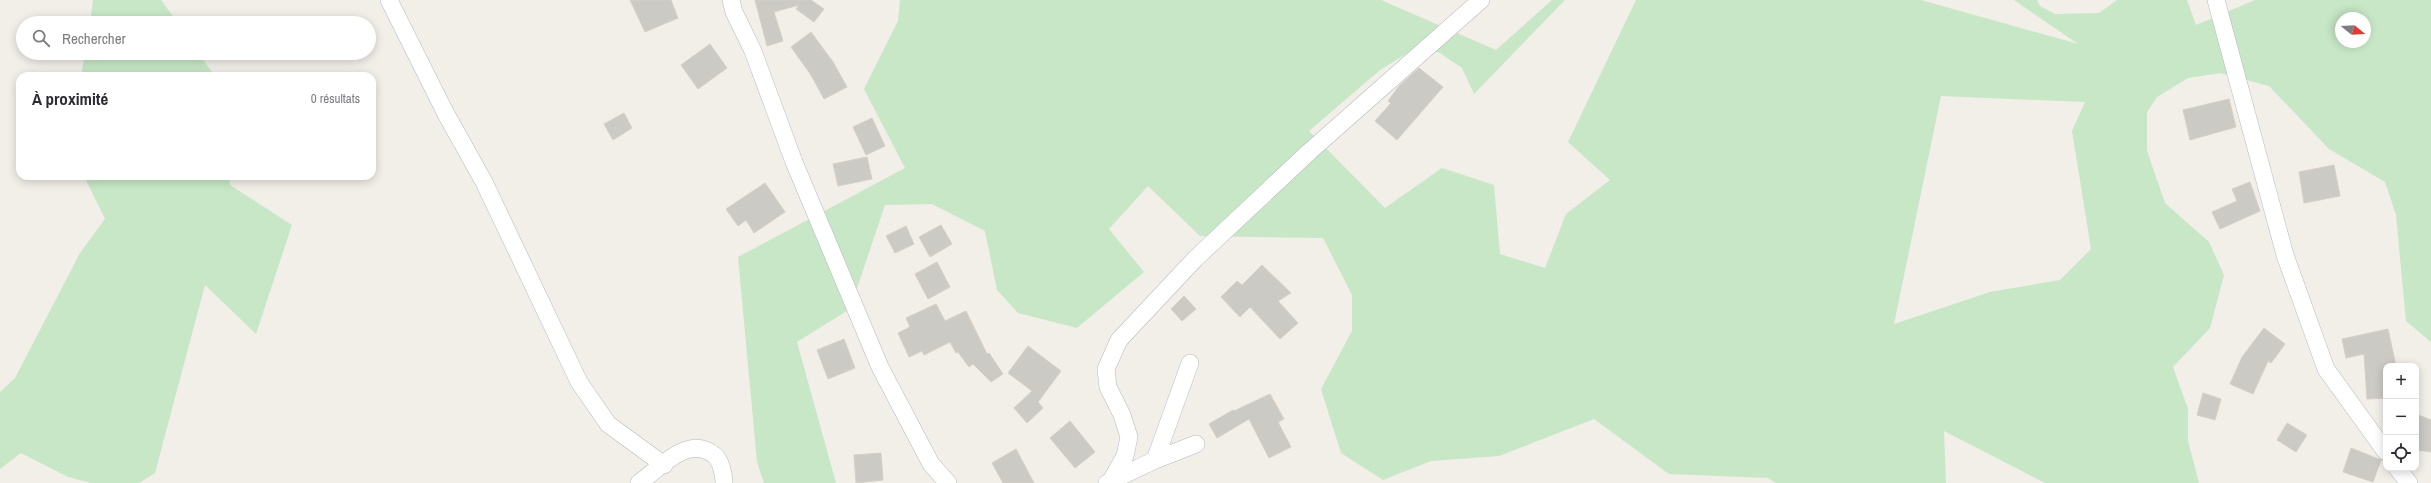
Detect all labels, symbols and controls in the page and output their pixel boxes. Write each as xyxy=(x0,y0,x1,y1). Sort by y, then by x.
north arrow xyxy=(2335,12,2371,48)
search box xyxy=(16,16,376,60)
icon: search xyxy=(30,27,52,49)
text: Rechercher xyxy=(62,28,126,49)
text: À proximité xyxy=(32,87,108,110)
text: 0 résultats xyxy=(311,90,360,107)
map controls xyxy=(2383,363,2419,471)
button: + xyxy=(2383,363,2419,399)
button: − xyxy=(2383,399,2419,435)
button: locate xyxy=(2383,435,2419,471)

